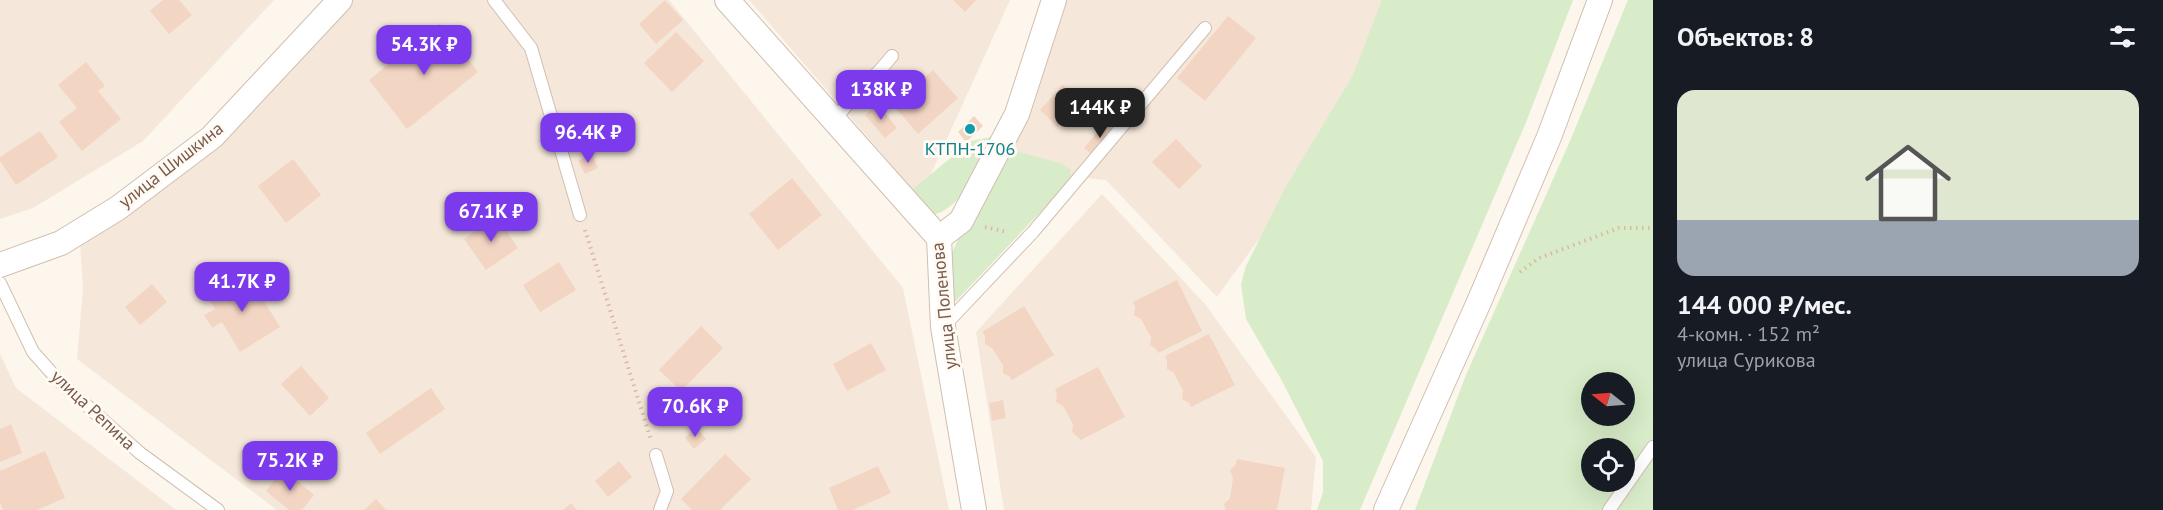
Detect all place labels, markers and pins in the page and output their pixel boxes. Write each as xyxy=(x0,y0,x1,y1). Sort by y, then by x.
pin: 54.3K ₽ xyxy=(369,25,479,76)
pin: 138K ₽ xyxy=(832,70,930,121)
pin: 144K ₽ xyxy=(1051,88,1149,139)
pin: 96.4K ₽ xyxy=(533,113,643,164)
marker: КТПН-1706 xyxy=(963,122,977,136)
place label: КТПН-1706 xyxy=(925,137,1015,160)
pin: 67.1K ₽ xyxy=(436,192,546,243)
pin: 41.7K ₽ xyxy=(187,262,297,313)
pin: 70.6K ₽ xyxy=(640,387,750,438)
pin: 75.2K ₽ xyxy=(235,441,345,492)

